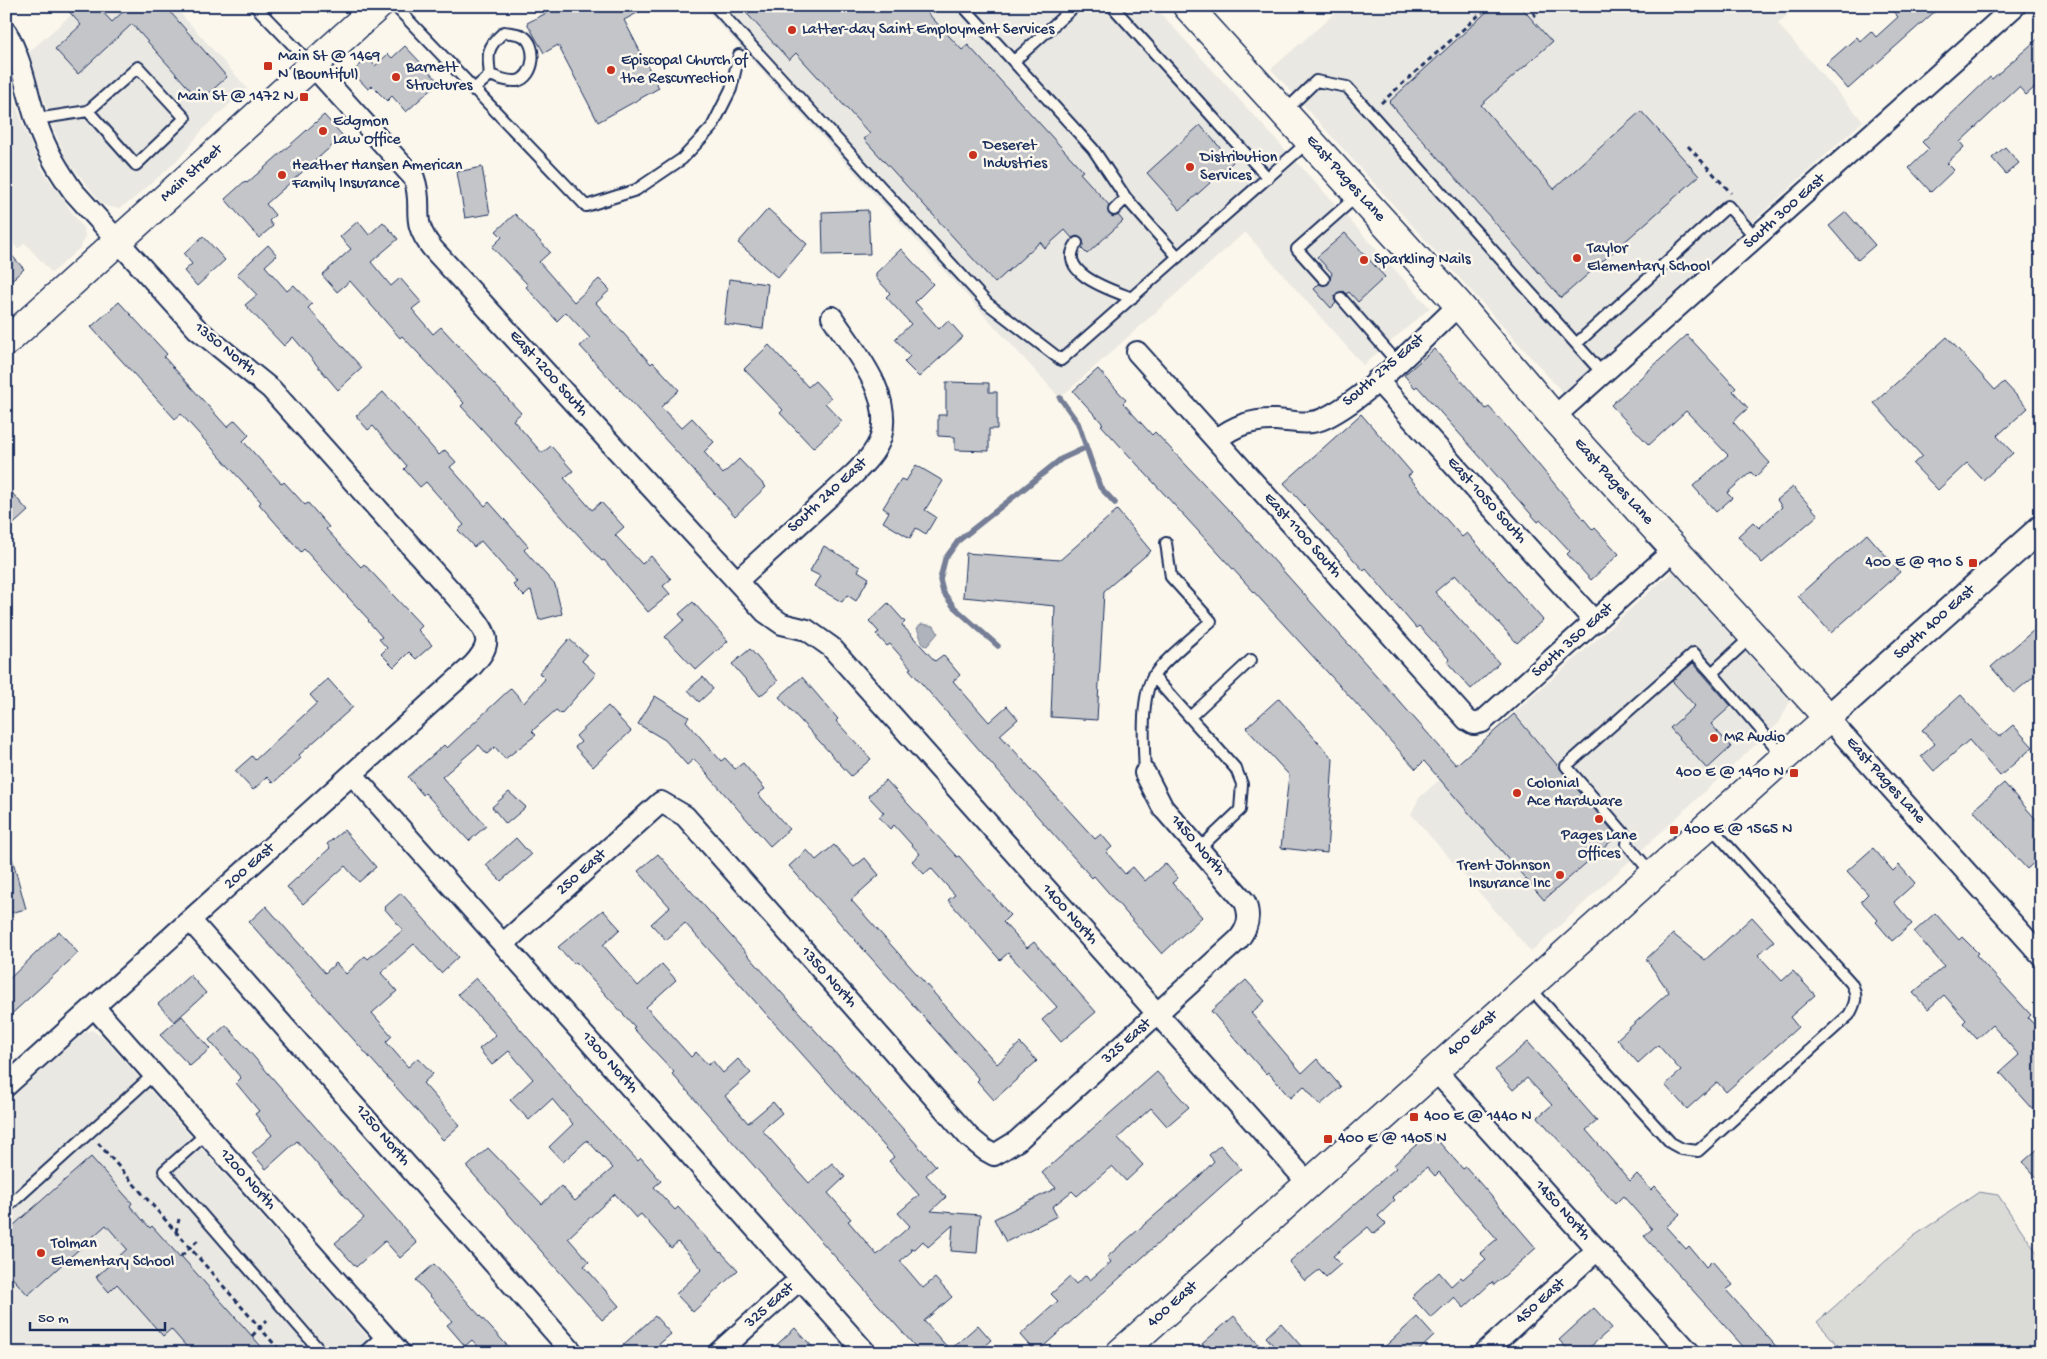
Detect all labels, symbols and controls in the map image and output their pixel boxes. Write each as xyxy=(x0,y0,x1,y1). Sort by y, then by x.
place label: Latter-day Saint Employment Services xyxy=(802,21,1055,40)
marker: Latter-day Saint Employment Services xyxy=(786,24,798,36)
place label: Main St @ 1469 N (Bountiful) xyxy=(278,48,380,85)
place label: Episcopal Church of the Rescurrection xyxy=(620,52,749,89)
place label: Barnett Structures xyxy=(405,59,474,96)
marker: Main St @ 1469 N (Bountiful) xyxy=(262,60,274,72)
marker: Episcopal Church of the Rescurrection xyxy=(605,64,617,76)
marker: Barnett Structures xyxy=(390,71,402,83)
place label: Main St @ 1472 N xyxy=(177,88,294,107)
marker: Main St @ 1472 N xyxy=(298,91,310,103)
place label: Edgmon Law Office xyxy=(333,113,401,150)
marker: Edgmon Law Office xyxy=(317,125,329,137)
street label: East Pages Lane xyxy=(1301,132,1389,227)
place label: Deseret Industries xyxy=(982,137,1048,174)
street label: Main Street xyxy=(157,140,228,207)
marker: Deseret Industries xyxy=(967,149,979,161)
place label: Distribution Services xyxy=(1199,149,1278,186)
place label: Heather Hansen American Family Insurance xyxy=(291,157,463,194)
marker: Distribution Services xyxy=(1184,161,1196,173)
marker: Heather Hansen American Family Insurance xyxy=(276,169,288,181)
street label: South 300 East xyxy=(1740,169,1831,254)
place label: Taylor Elementary School xyxy=(1586,240,1710,277)
place label: Sparkling Nails xyxy=(1374,251,1472,270)
marker: Taylor Elementary School xyxy=(1571,252,1583,264)
marker: Sparkling Nails xyxy=(1358,254,1370,266)
street label: 1350 North xyxy=(189,318,261,381)
street label: East 1200 South xyxy=(504,327,592,421)
street label: South 275 East xyxy=(1339,329,1430,412)
street label: East Pages Lane xyxy=(1569,435,1657,530)
street label: South 240 East xyxy=(784,453,873,538)
street label: East 1050 South xyxy=(1442,454,1530,549)
street label: East 1100 South xyxy=(1259,489,1346,583)
place label: 400 E @ 910 S xyxy=(1865,554,1964,573)
marker: 400 E @ 910 S xyxy=(1967,557,1979,569)
street label: South 400 East xyxy=(1890,581,1981,665)
street label: South 350 East xyxy=(1528,598,1619,683)
place label: MR Audio xyxy=(1724,729,1785,748)
marker: MR Audio xyxy=(1708,732,1720,744)
street label: East Pages Lane xyxy=(1841,734,1929,829)
place label: 400 E @ 1490 N xyxy=(1676,764,1784,783)
marker: 400 E @ 1490 N xyxy=(1788,767,1800,779)
place label: Colonial Ace Hardware xyxy=(1527,775,1623,812)
marker: Colonial Ace Hardware xyxy=(1511,787,1523,799)
street label: 1450 North xyxy=(1165,811,1229,881)
marker: Pages Lane Offices xyxy=(1593,813,1605,825)
place label: 400 E @ 1565 N xyxy=(1684,821,1793,840)
marker: 400 E @ 1565 N xyxy=(1668,824,1680,836)
place label: Pages Lane Offices xyxy=(1560,827,1637,864)
street label: 200 East xyxy=(221,839,280,894)
street label: 250 East xyxy=(553,845,612,900)
place label: Trent Johnson Insurance Inc xyxy=(1456,857,1551,894)
marker: Trent Johnson Insurance Inc xyxy=(1554,869,1566,881)
street label: 1400 North xyxy=(1036,880,1102,950)
street label: 1350 North xyxy=(795,943,861,1013)
street label: 400 East xyxy=(1444,1006,1503,1061)
street label: 325 East xyxy=(1098,1014,1157,1070)
street label: 1300 North xyxy=(576,1028,642,1098)
street label: 1250 North xyxy=(350,1101,414,1171)
place label: 400 E @ 1440 N xyxy=(1424,1108,1532,1127)
marker: 400 E @ 1440 N xyxy=(1408,1111,1420,1123)
place label: 400 E @ 1405 N xyxy=(1338,1130,1447,1149)
marker: 400 E @ 1405 N xyxy=(1322,1133,1334,1145)
street label: 1200 North xyxy=(214,1145,280,1215)
street label: 1450 North xyxy=(1529,1176,1594,1245)
place label: Tolman Elementary School xyxy=(50,1235,174,1272)
marker: Tolman Elementary School xyxy=(35,1247,47,1259)
street label: 450 East xyxy=(1512,1274,1571,1329)
street label: 400 East xyxy=(1144,1277,1203,1332)
street label: 325 East xyxy=(741,1278,800,1334)
scale bar xyxy=(30,1299,165,1331)
text: 50 m xyxy=(38,1310,69,1328)

